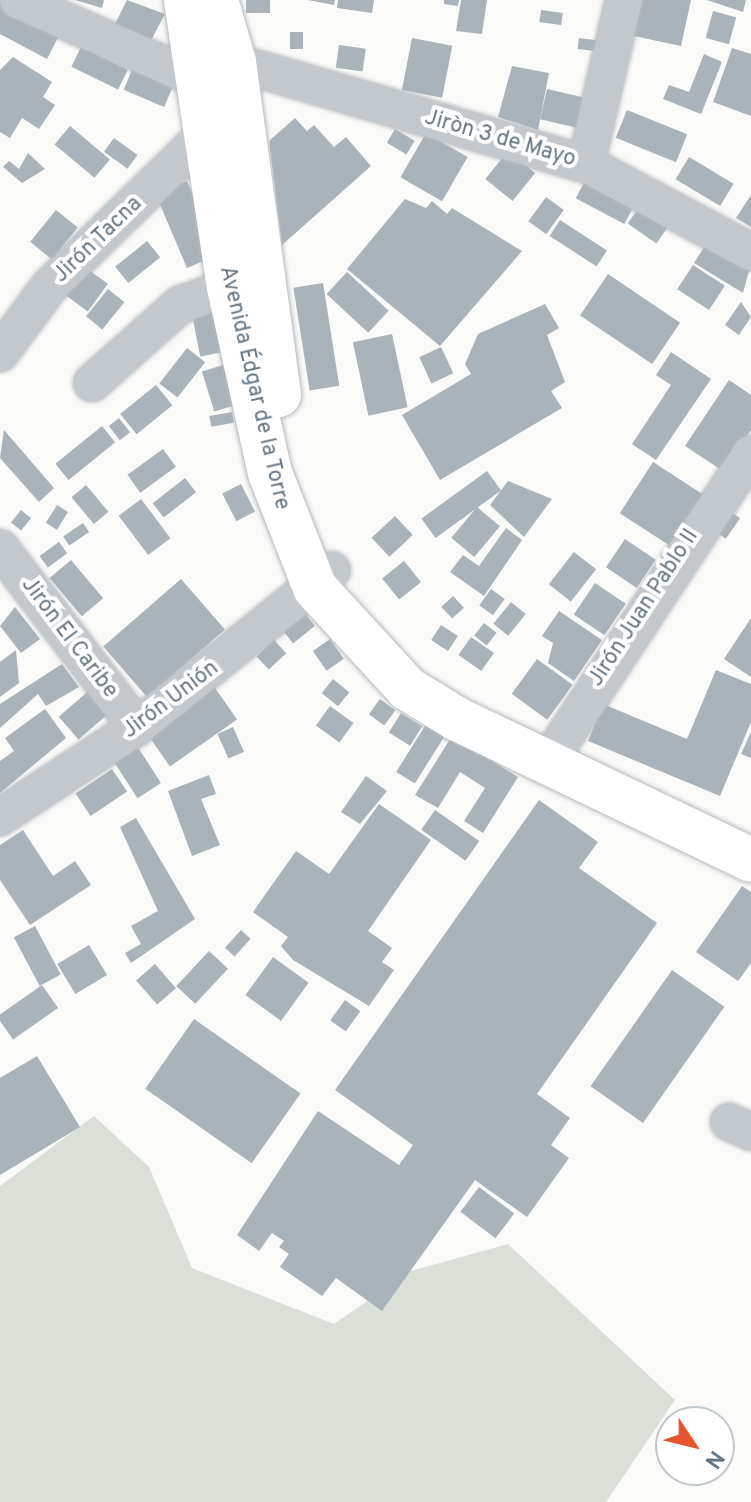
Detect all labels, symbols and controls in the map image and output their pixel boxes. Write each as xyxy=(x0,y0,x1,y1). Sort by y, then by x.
street label: Jiròn 3 de Mayo xyxy=(421,105,579,173)
street label: Jirón Tacna xyxy=(48,191,148,289)
street label: Avenida Édgar de la Torre xyxy=(213,263,295,513)
street label: Jirón Juan Pablo II xyxy=(583,524,705,692)
street label: Jirón El Caribe xyxy=(15,572,123,704)
street label: Jirón Unión xyxy=(118,655,224,745)
north arrow xyxy=(655,1406,735,1486)
text: N xyxy=(698,1445,729,1473)

